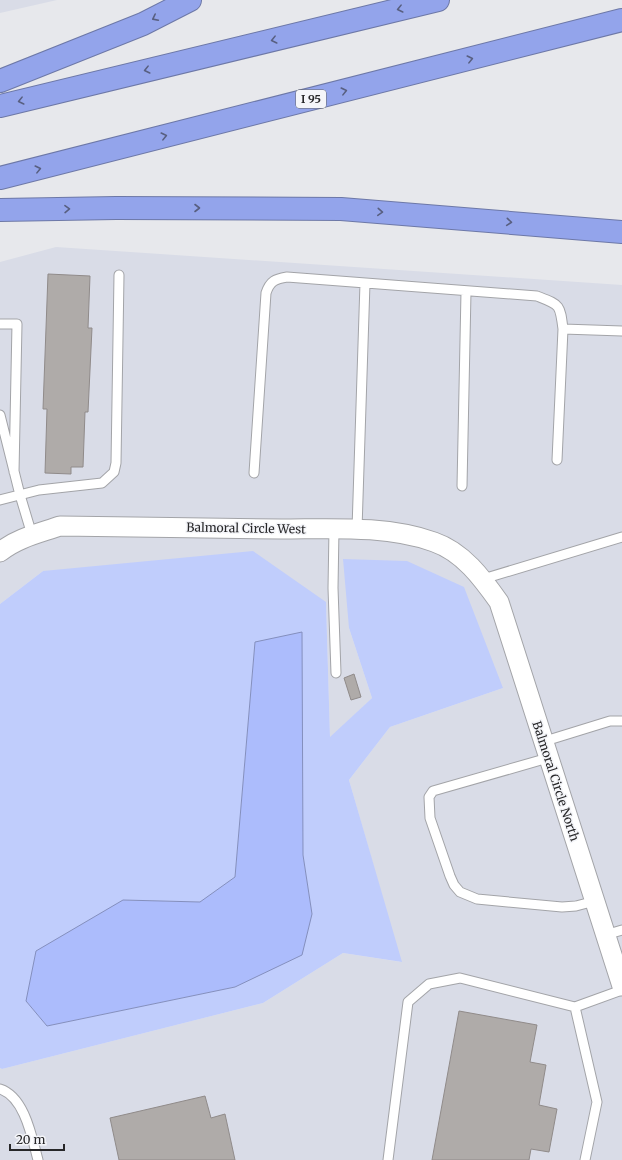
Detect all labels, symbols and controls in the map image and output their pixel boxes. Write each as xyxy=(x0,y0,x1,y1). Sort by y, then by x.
one-way arrow xyxy=(397,5,403,13)
one-way arrow xyxy=(152,13,159,21)
one-way arrow xyxy=(270,35,277,43)
one-way arrow xyxy=(467,55,473,63)
one-way arrow xyxy=(144,66,150,74)
one-way arrow xyxy=(341,87,347,95)
road number: I 95 xyxy=(296,90,326,108)
one-way arrow xyxy=(18,96,25,105)
one-way arrow xyxy=(161,133,167,141)
one-way arrow xyxy=(35,165,41,173)
one-way arrow xyxy=(194,204,200,212)
one-way arrow xyxy=(64,205,70,213)
one-way arrow xyxy=(377,207,383,216)
one-way arrow xyxy=(506,217,512,226)
street label: Balmoral Circle West xyxy=(186,519,306,537)
street label: Balmoral Circle North xyxy=(530,719,583,843)
scale bar xyxy=(10,1126,64,1152)
text: 20 m xyxy=(16,1132,45,1147)

